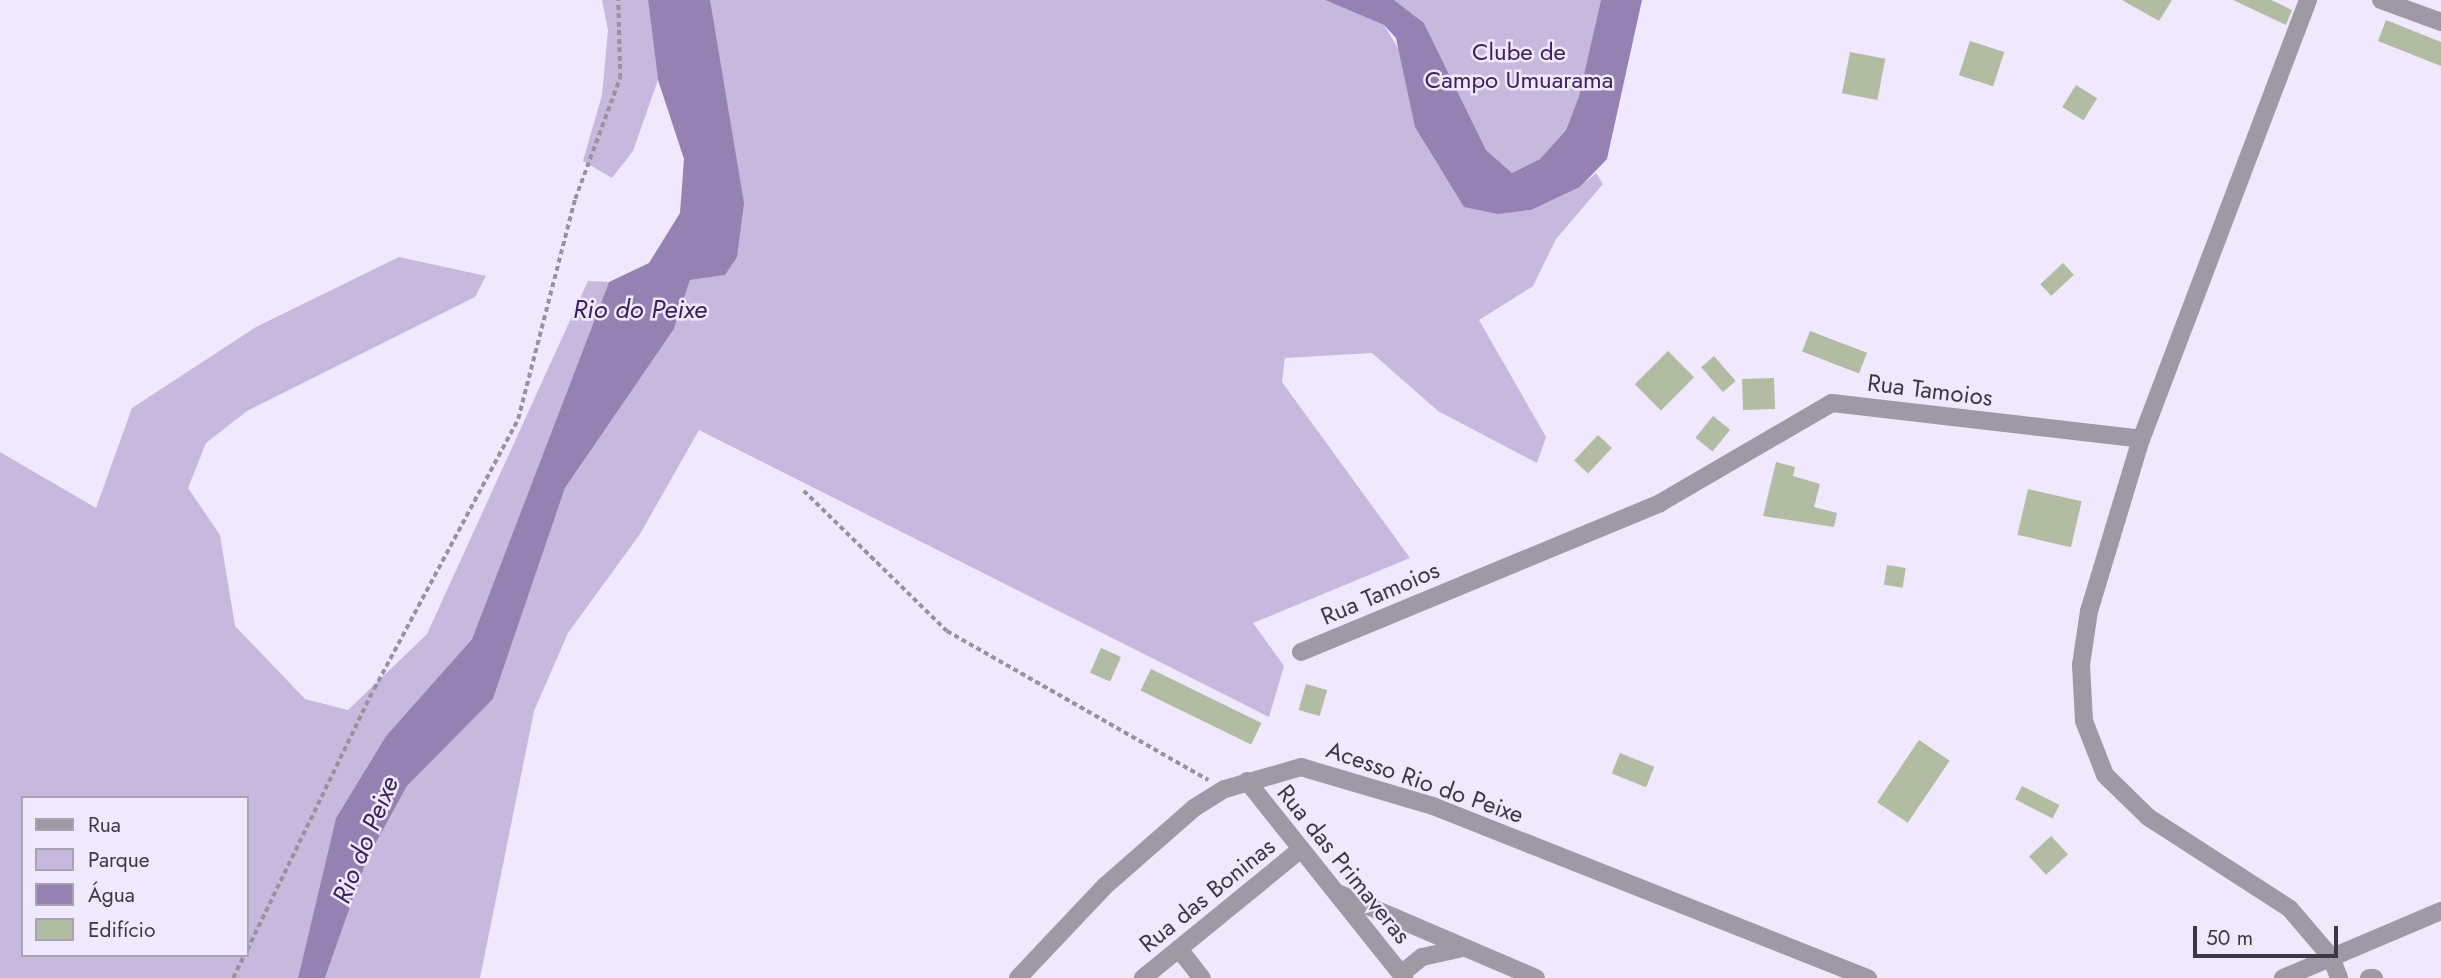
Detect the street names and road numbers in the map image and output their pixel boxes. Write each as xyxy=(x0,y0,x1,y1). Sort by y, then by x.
street label: Rua Tamoios xyxy=(1866,368,1994,412)
street label: Rua Tamoios xyxy=(1316,555,1444,631)
street label: Acesso Rio do Peixe xyxy=(1323,735,1527,829)
street label: Rua das Primaveras xyxy=(1271,779,1417,949)
street label: Rua das Boninas xyxy=(1133,832,1281,958)

